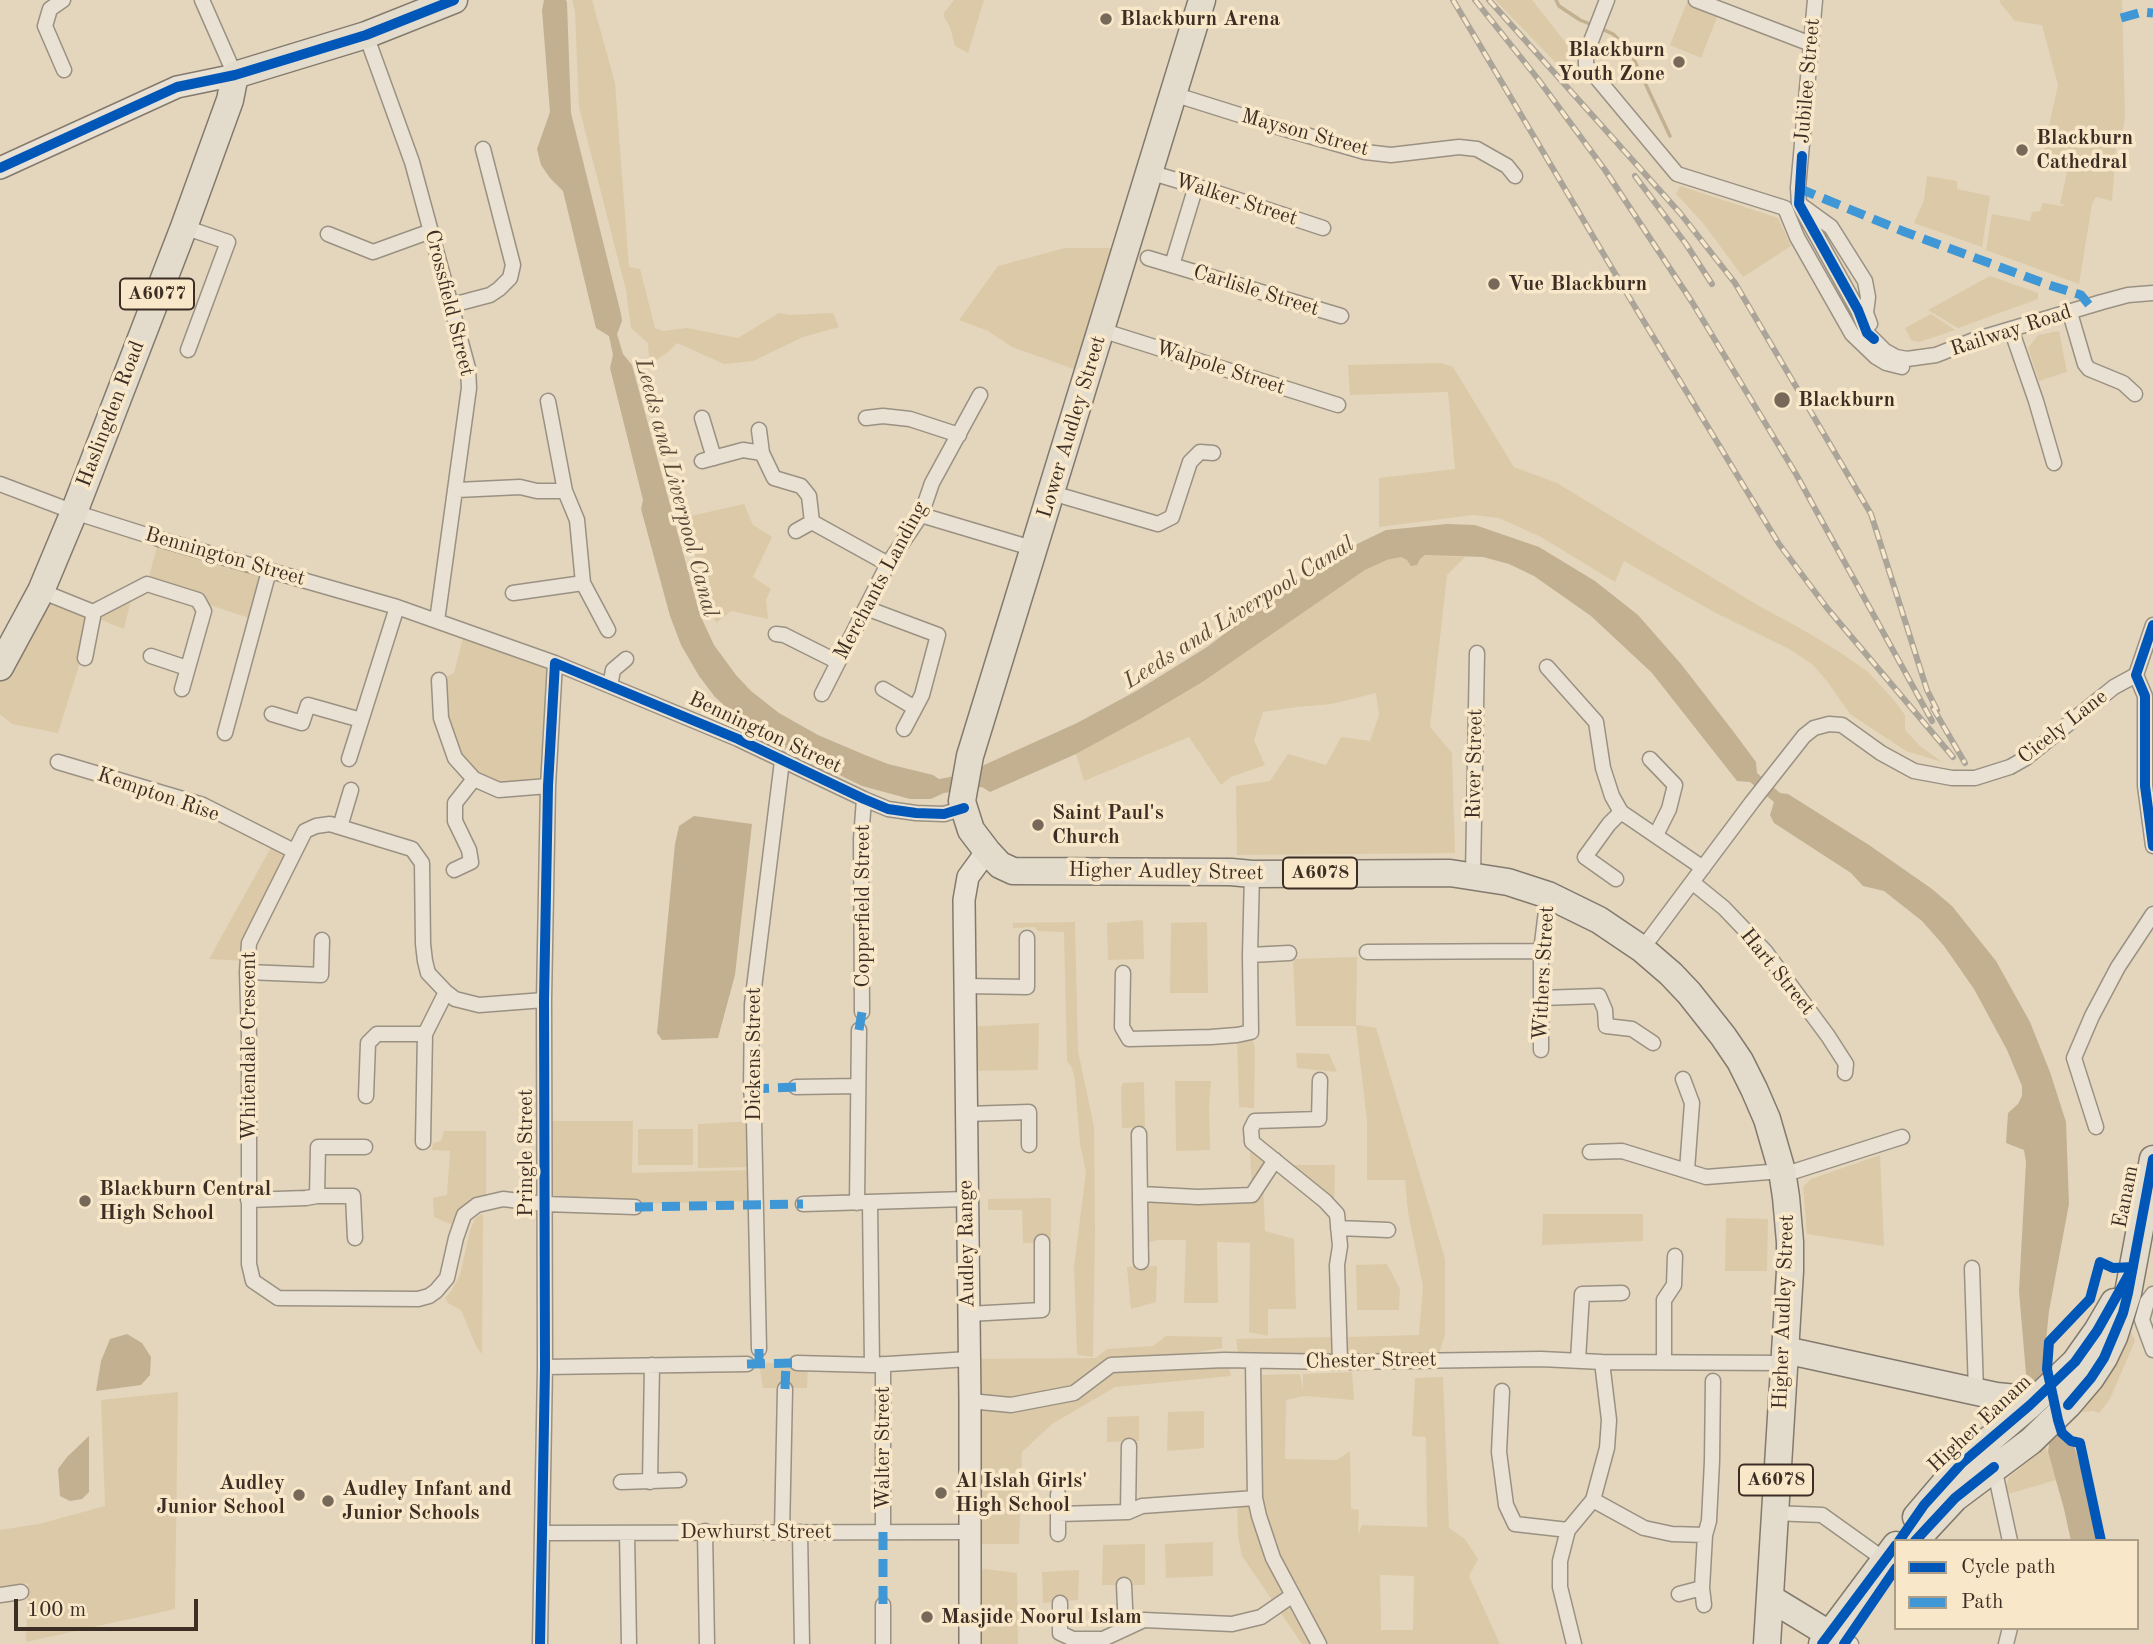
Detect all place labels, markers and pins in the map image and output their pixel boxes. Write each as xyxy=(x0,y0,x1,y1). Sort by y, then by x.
place label: Blackburn Arena xyxy=(1120,6,1280,32)
marker: Blackburn Arena xyxy=(1098,11,1114,27)
place label: Blackburn Youth Zone xyxy=(1558,37,1665,87)
marker: Blackburn Youth Zone xyxy=(1671,54,1687,70)
place label: Blackburn Cathedral xyxy=(2036,125,2133,175)
marker: Blackburn Cathedral xyxy=(2014,142,2030,158)
place label: Vue Blackburn xyxy=(1508,271,1647,297)
marker: Vue Blackburn xyxy=(1486,276,1502,292)
place label: Blackburn xyxy=(1798,387,1895,413)
marker: Blackburn xyxy=(1772,390,1792,410)
place label: Saint Paul's Church xyxy=(1052,800,1164,850)
marker: Saint Paul's Church xyxy=(1030,817,1046,833)
place label: Blackburn Central High School xyxy=(99,1176,271,1226)
marker: Blackburn Central High School xyxy=(77,1193,93,1209)
place label: Al Islah Girls' High School xyxy=(955,1468,1087,1518)
place label: Audley Junior School xyxy=(156,1470,285,1520)
place label: Audley Infant and Junior Schools xyxy=(342,1476,512,1526)
marker: Al Islah Girls' High School xyxy=(933,1485,949,1501)
marker: Audley Junior School xyxy=(291,1487,307,1503)
marker: Audley Infant and Junior Schools xyxy=(320,1493,336,1509)
place label: Masjide Noorul Islam xyxy=(941,1604,1142,1630)
marker: Masjide Noorul Islam xyxy=(919,1609,935,1625)

